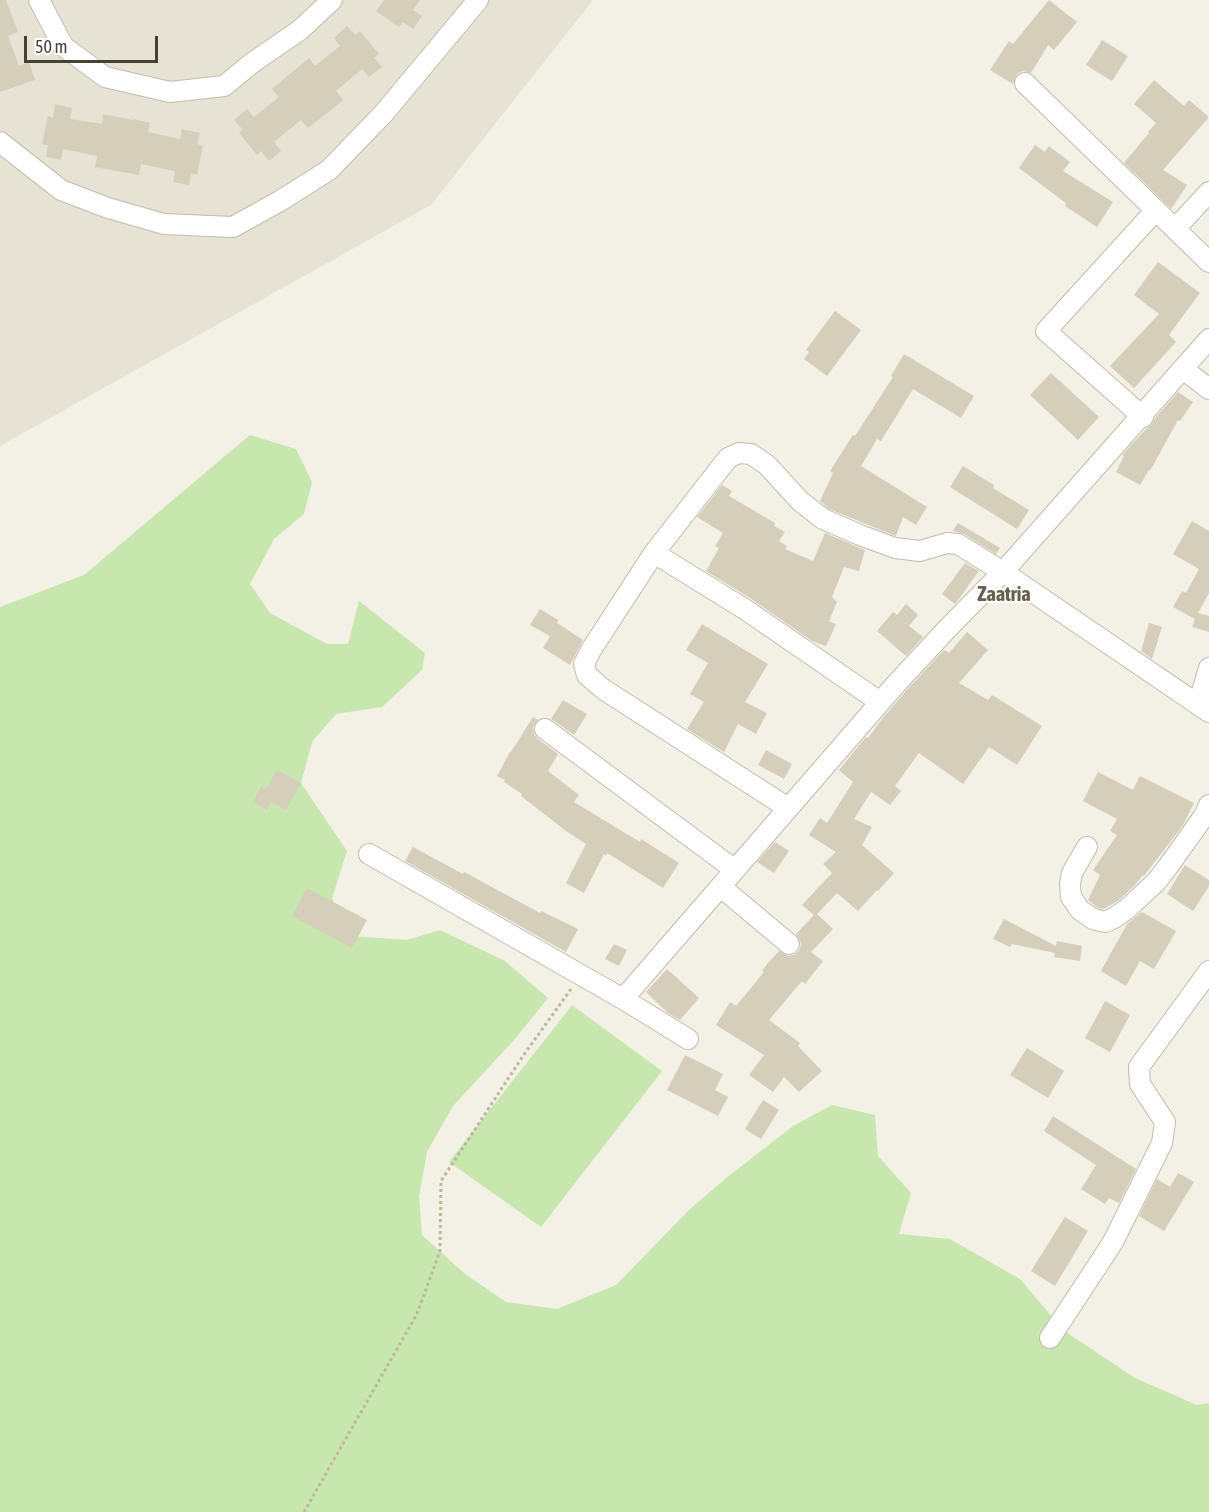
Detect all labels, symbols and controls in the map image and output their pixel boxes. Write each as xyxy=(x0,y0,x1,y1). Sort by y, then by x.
scale bar xyxy=(27,24,160,62)
text: 50 m xyxy=(35,36,67,57)
district label: Zaatria xyxy=(977,583,1031,607)

